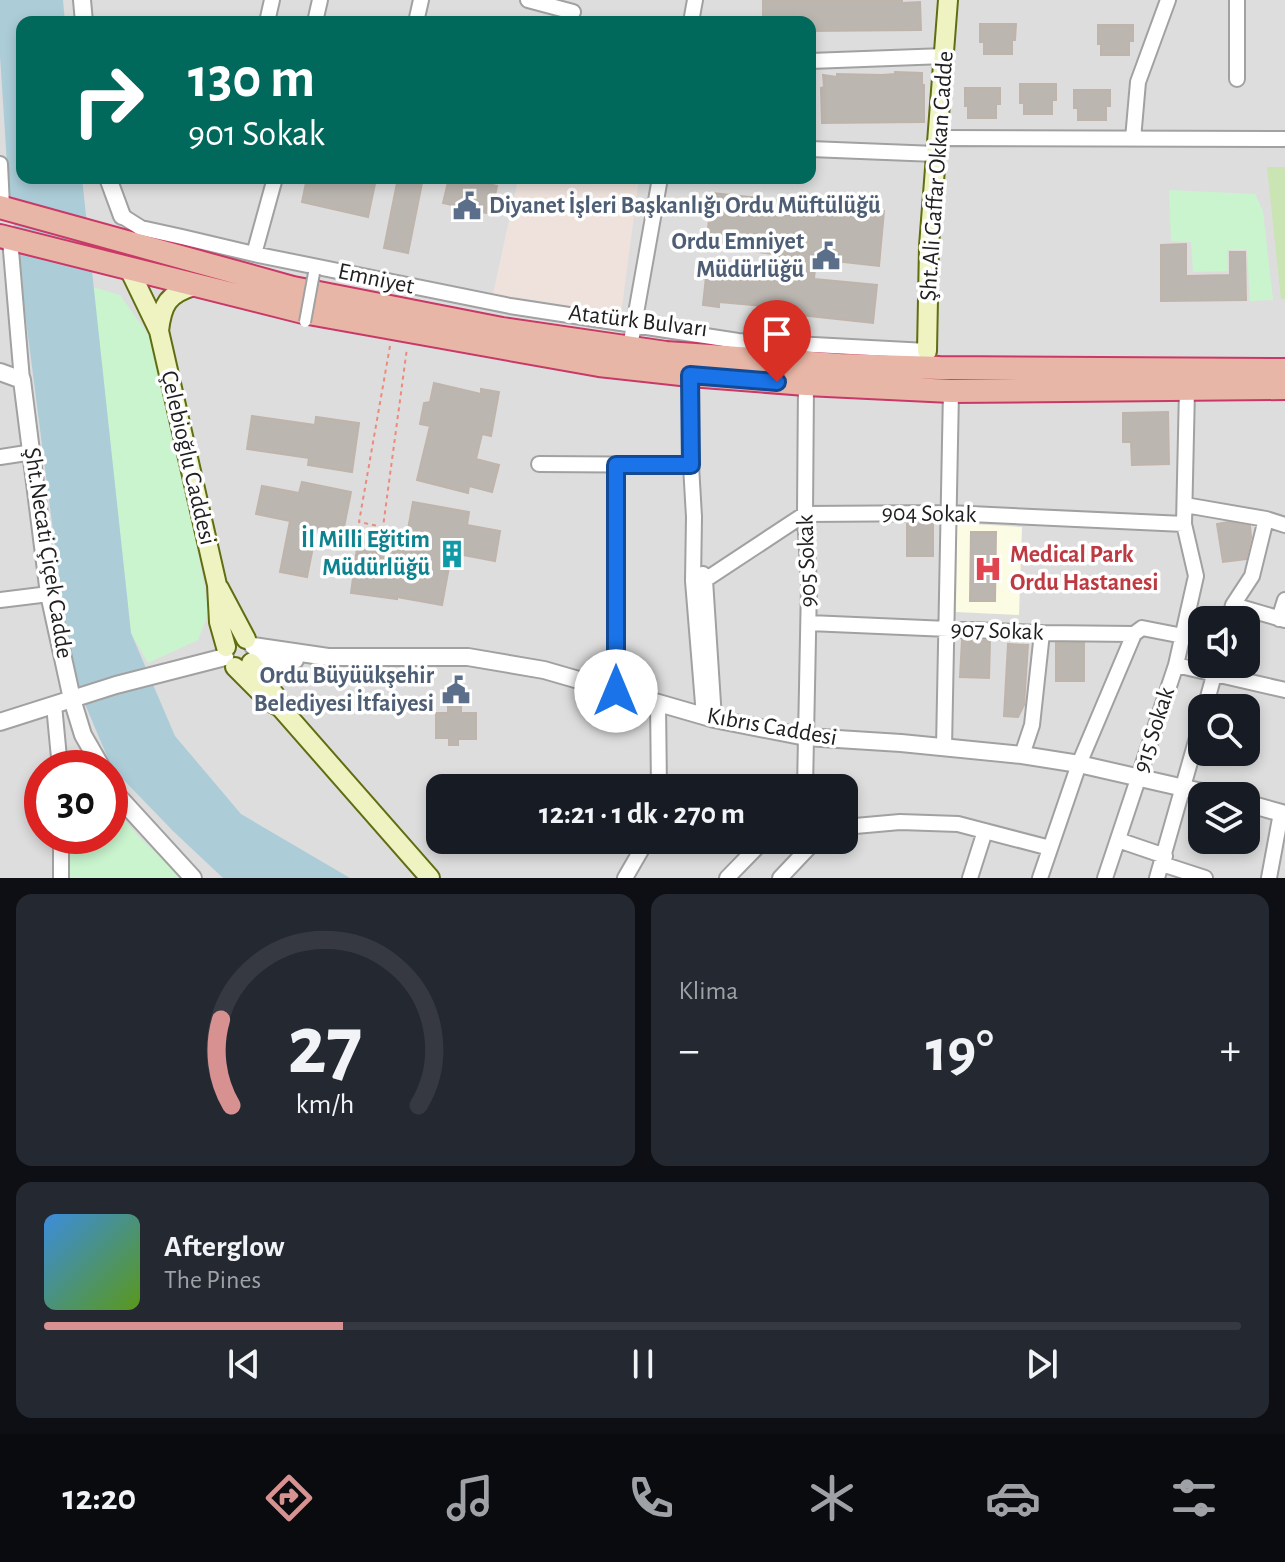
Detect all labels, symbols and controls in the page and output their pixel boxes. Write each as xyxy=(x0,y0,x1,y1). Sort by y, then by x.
icon: right xyxy=(56,48,160,152)
street label: Şht.Ali Gaffar Okkan Cadde xyxy=(916,50,958,302)
text: 130 m xyxy=(188,51,315,107)
text: 901 Sokak xyxy=(188,116,325,152)
public building icon: Diyanet İşleri Başkanlığı Ordu Müftülüğü xyxy=(452,191,482,221)
place label: Diyanet İşleri Başkanlığı Ordu Müftülüğü xyxy=(489,191,881,218)
place label: Ordu Emniyet Müdürlüğü xyxy=(671,230,804,282)
public building icon: Ordu Emniyet Müdürlüğü xyxy=(811,241,841,271)
street label: Emniyet xyxy=(336,259,417,299)
pin xyxy=(743,300,811,382)
street label: Atatürk Bulvarı xyxy=(567,301,709,341)
icon: arrive xyxy=(755,312,799,356)
street label: Çelebioğlu Caddesi xyxy=(156,369,220,547)
street label: Şht.Necati Çiçek Cadde xyxy=(19,446,77,660)
street label: 904 Sokak xyxy=(882,501,977,527)
street label: 905 Sokak xyxy=(793,514,821,608)
place label: İl Milli Eğitim Müdürlüğü xyxy=(301,525,430,580)
building icon: İl Milli Eğitim Müdürlüğü xyxy=(437,539,467,569)
place label: Medical Park Ordu Hastanesi xyxy=(1010,543,1159,595)
hospital icon: Medical Park Ordu Hastanesi xyxy=(973,554,1003,584)
map controls xyxy=(1188,606,1260,854)
button: sound xyxy=(1188,606,1260,678)
street label: 907 Sokak xyxy=(950,617,1044,645)
position arrow xyxy=(574,649,658,733)
place label: Ordu Büyüükşehir Belediyesi İtfaiyesi xyxy=(254,664,435,716)
public building icon: Ordu Büyüükşehir Belediyesi İtfaiyesi xyxy=(441,675,471,705)
street label: 915 Sokak xyxy=(1129,684,1179,776)
button: search xyxy=(1188,694,1260,766)
street label: Kıbrıs Caddesi xyxy=(705,704,839,750)
speed limit sign: 30 xyxy=(24,750,128,854)
button: layers xyxy=(1188,782,1260,854)
text: 12:21 · 1 dk · 270 m xyxy=(539,799,745,829)
text: Klima xyxy=(679,978,738,1004)
text: 27 xyxy=(288,1005,363,1089)
text: 19° xyxy=(926,1022,994,1082)
text: − xyxy=(679,1029,700,1073)
text: + xyxy=(1220,1029,1241,1073)
text: km/h xyxy=(296,1090,355,1119)
text: Afterglow xyxy=(164,1232,285,1262)
text: The Pines xyxy=(164,1267,261,1293)
icon: previous xyxy=(222,1342,266,1386)
icon: pause xyxy=(621,1342,665,1386)
icon: next xyxy=(1020,1342,1064,1386)
icon: directions xyxy=(261,1470,317,1526)
icon: music xyxy=(442,1470,498,1526)
icon: phone xyxy=(623,1470,679,1526)
icon: climate xyxy=(804,1470,860,1526)
icon: car xyxy=(985,1470,1041,1526)
icon: filters xyxy=(1166,1470,1222,1526)
text: 12:20 xyxy=(63,1480,136,1516)

